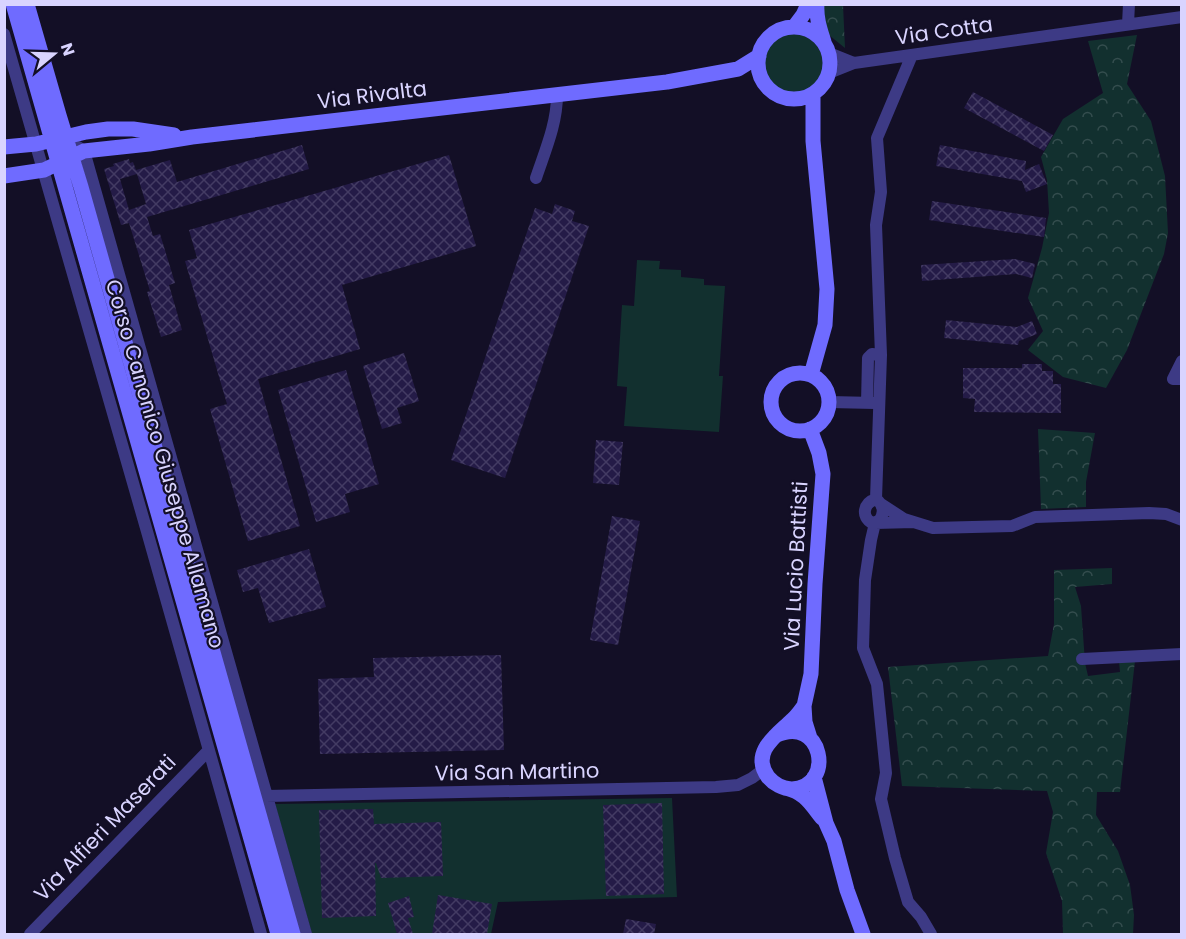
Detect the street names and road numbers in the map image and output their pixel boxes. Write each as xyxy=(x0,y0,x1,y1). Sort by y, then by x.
street label: Via Cotta xyxy=(893,9,995,52)
street label: Via Rivalta xyxy=(316,73,428,116)
street label: Corso Canonico Giuseppe Allamano xyxy=(99,276,232,652)
street label: Via Lucio Battisti xyxy=(777,480,814,652)
street label: Via Alfieri Maserati xyxy=(27,748,182,907)
street label: Via San Martino xyxy=(434,756,600,787)

